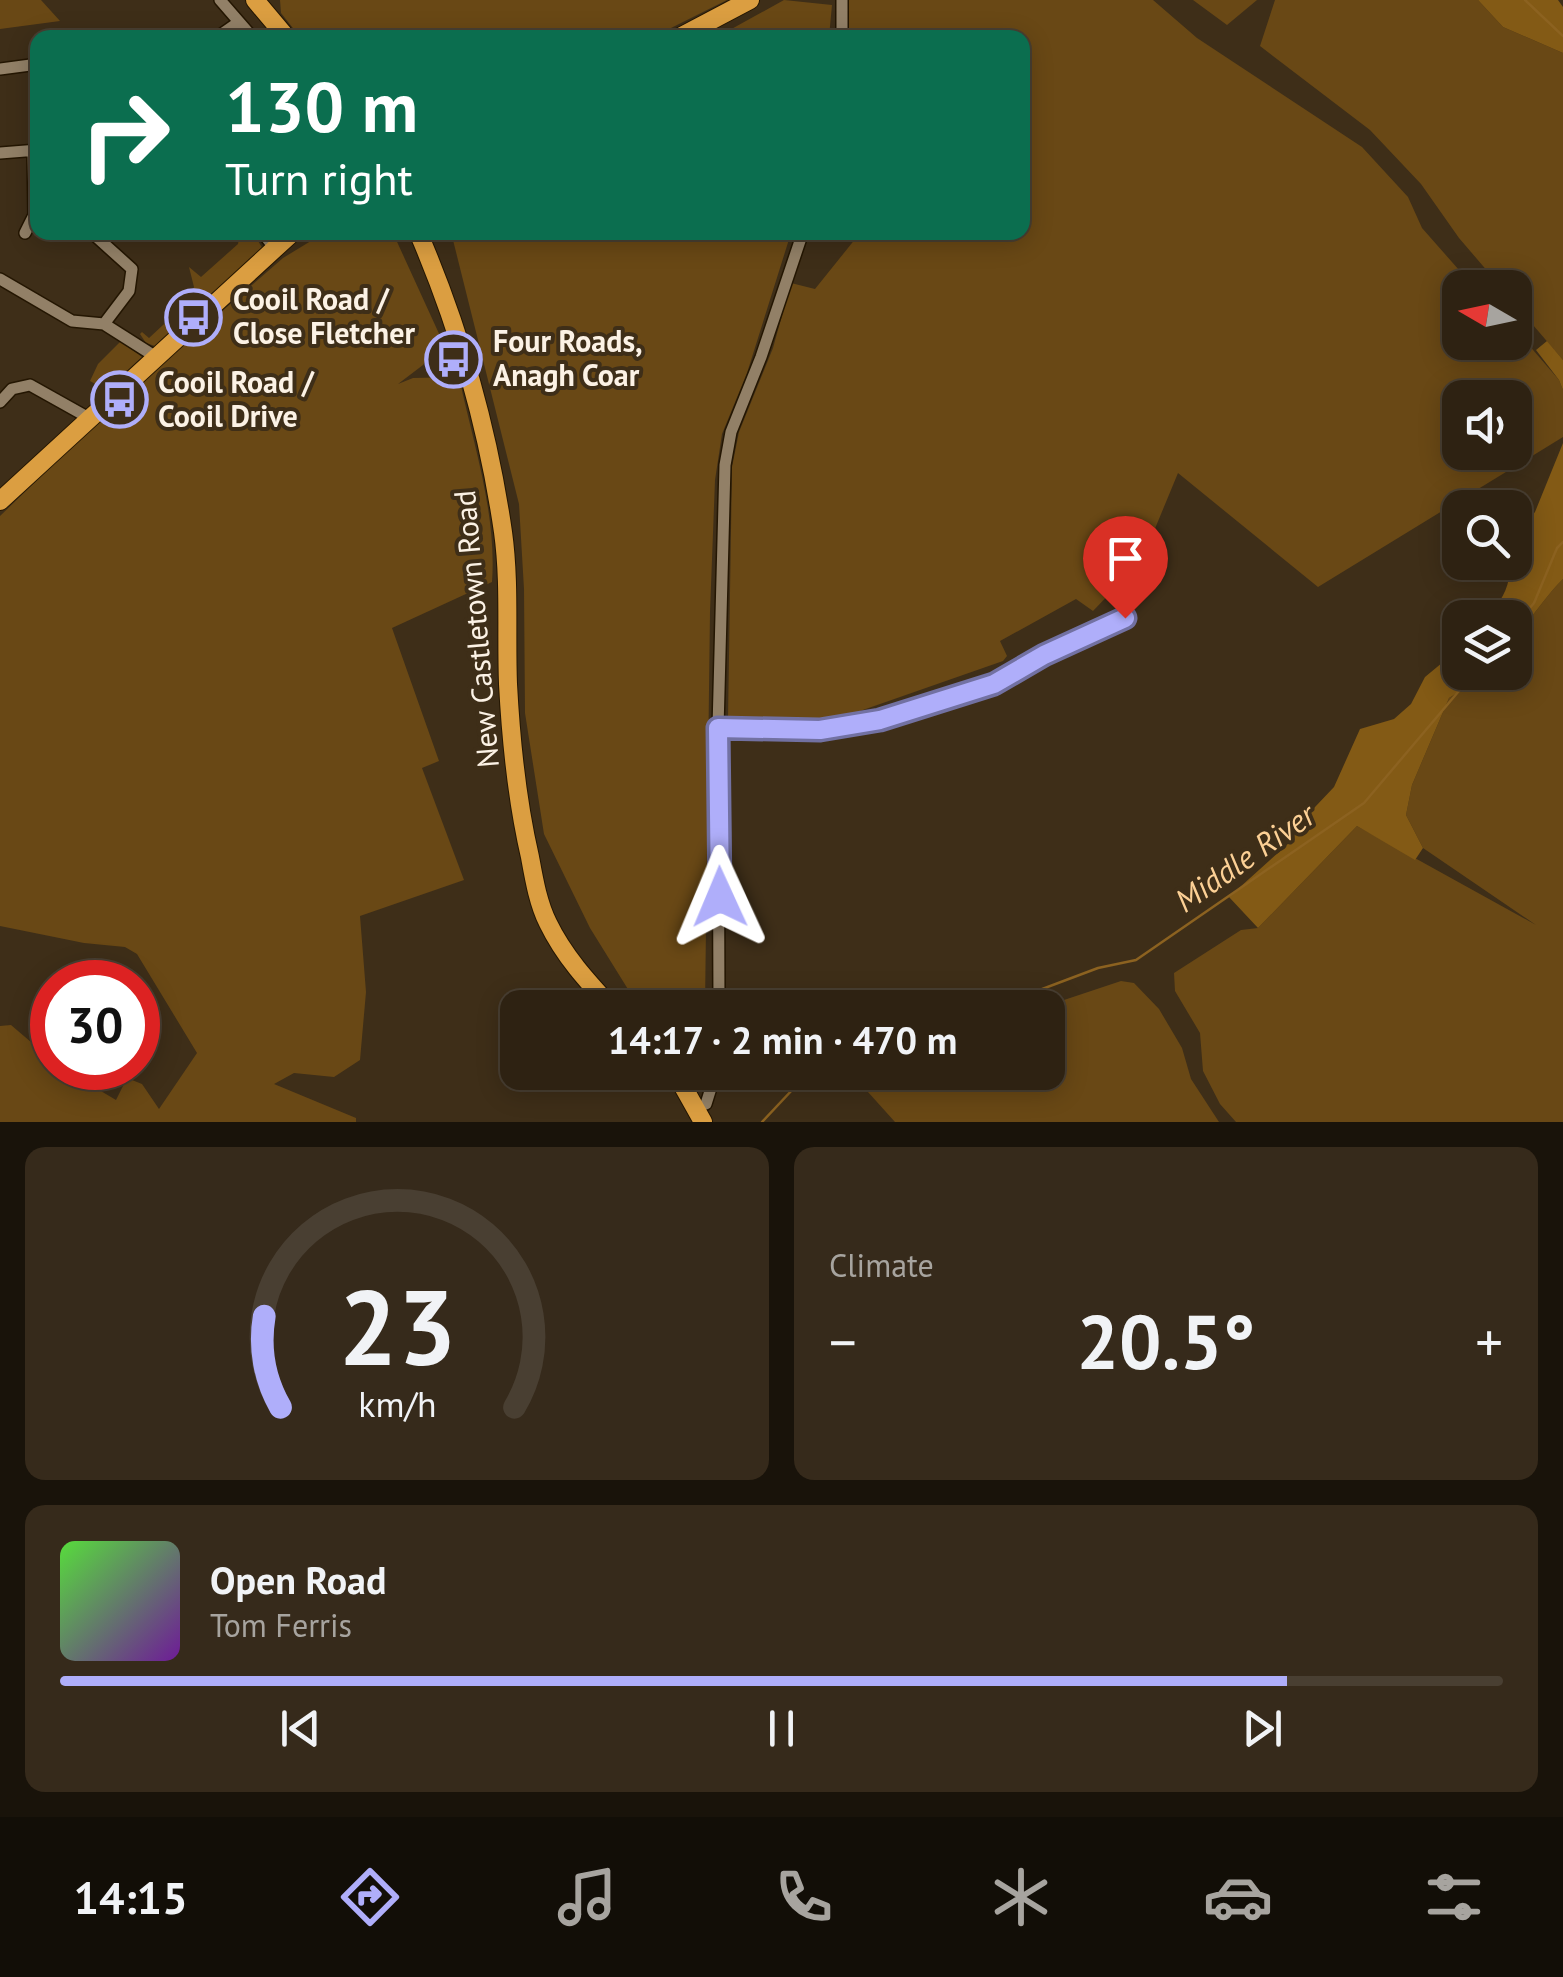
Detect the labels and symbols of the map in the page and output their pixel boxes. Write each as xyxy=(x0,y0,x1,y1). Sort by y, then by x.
north arrow xyxy=(1442,270,1532,360)
place label: Cooil Road / Close Fletcher xyxy=(233,279,415,352)
bus stop icon: Cooil Road / Close Fletcher xyxy=(164,287,224,347)
place label: Four Roads, Anagh Coar xyxy=(493,321,643,394)
bus stop icon: Four Roads, Anagh Coar xyxy=(424,329,484,389)
place label: Cooil Road / Cooil Drive xyxy=(158,362,315,435)
bus stop icon: Cooil Road / Cooil Drive xyxy=(89,370,149,430)
street label: New Castletown Road xyxy=(444,489,507,769)
pin xyxy=(1083,516,1168,619)
water label: Middle River xyxy=(1166,792,1325,921)
position arrow xyxy=(668,845,772,949)
speed limit sign: 30 xyxy=(30,960,160,1090)

